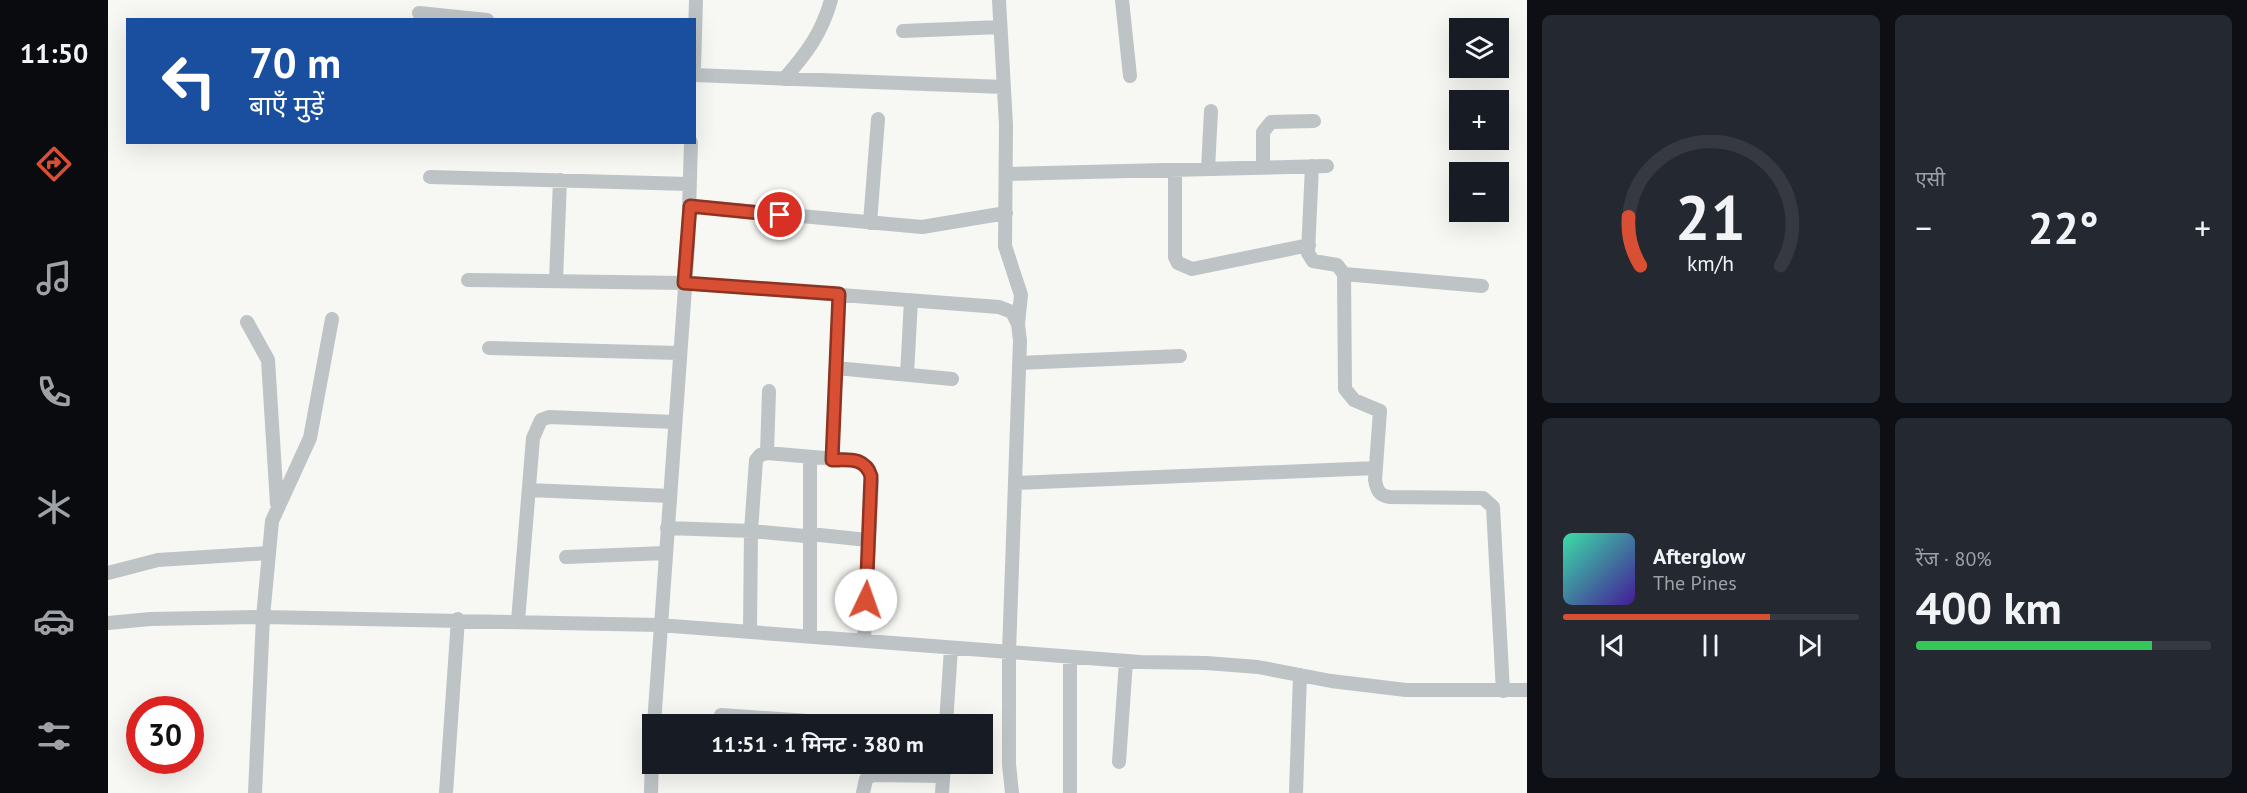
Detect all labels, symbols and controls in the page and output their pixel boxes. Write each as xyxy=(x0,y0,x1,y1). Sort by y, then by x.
map controls xyxy=(1449,18,1509,222)
button: layers xyxy=(1449,18,1509,78)
text: 70 m xyxy=(249,35,341,90)
text: 11:50 xyxy=(20,36,88,70)
icon: left xyxy=(150,42,228,120)
text: बाएँ मुड़ें xyxy=(249,88,324,122)
button: + xyxy=(1449,90,1509,150)
icon: directions xyxy=(33,143,75,185)
button: − xyxy=(1449,162,1509,222)
text: एसी xyxy=(1916,166,1945,192)
text: 21 xyxy=(1675,176,1746,257)
pin xyxy=(754,189,805,240)
icon: arrive xyxy=(763,198,796,231)
text: 22° xyxy=(2028,198,2099,256)
text: − xyxy=(1916,206,1932,249)
text: + xyxy=(2194,206,2211,249)
text: km/h xyxy=(1687,249,1734,277)
icon: music xyxy=(33,257,75,299)
icon: phone xyxy=(33,371,75,413)
icon: climate xyxy=(33,486,75,528)
text: Afterglow xyxy=(1653,542,1745,570)
text: रेंज · 80% xyxy=(1916,546,1992,572)
position arrow xyxy=(834,568,898,632)
text: The Pines xyxy=(1653,570,1737,596)
text: 400 km xyxy=(1916,578,2062,636)
icon: car xyxy=(33,600,75,642)
icon: previous xyxy=(1596,629,1629,662)
icon: pause xyxy=(1694,629,1727,662)
icon: next xyxy=(1793,629,1826,662)
speed limit sign: 30 xyxy=(126,696,204,774)
icon: filters xyxy=(33,715,75,757)
text: 11:51 · 1 मिनट · 380 m xyxy=(711,730,924,758)

